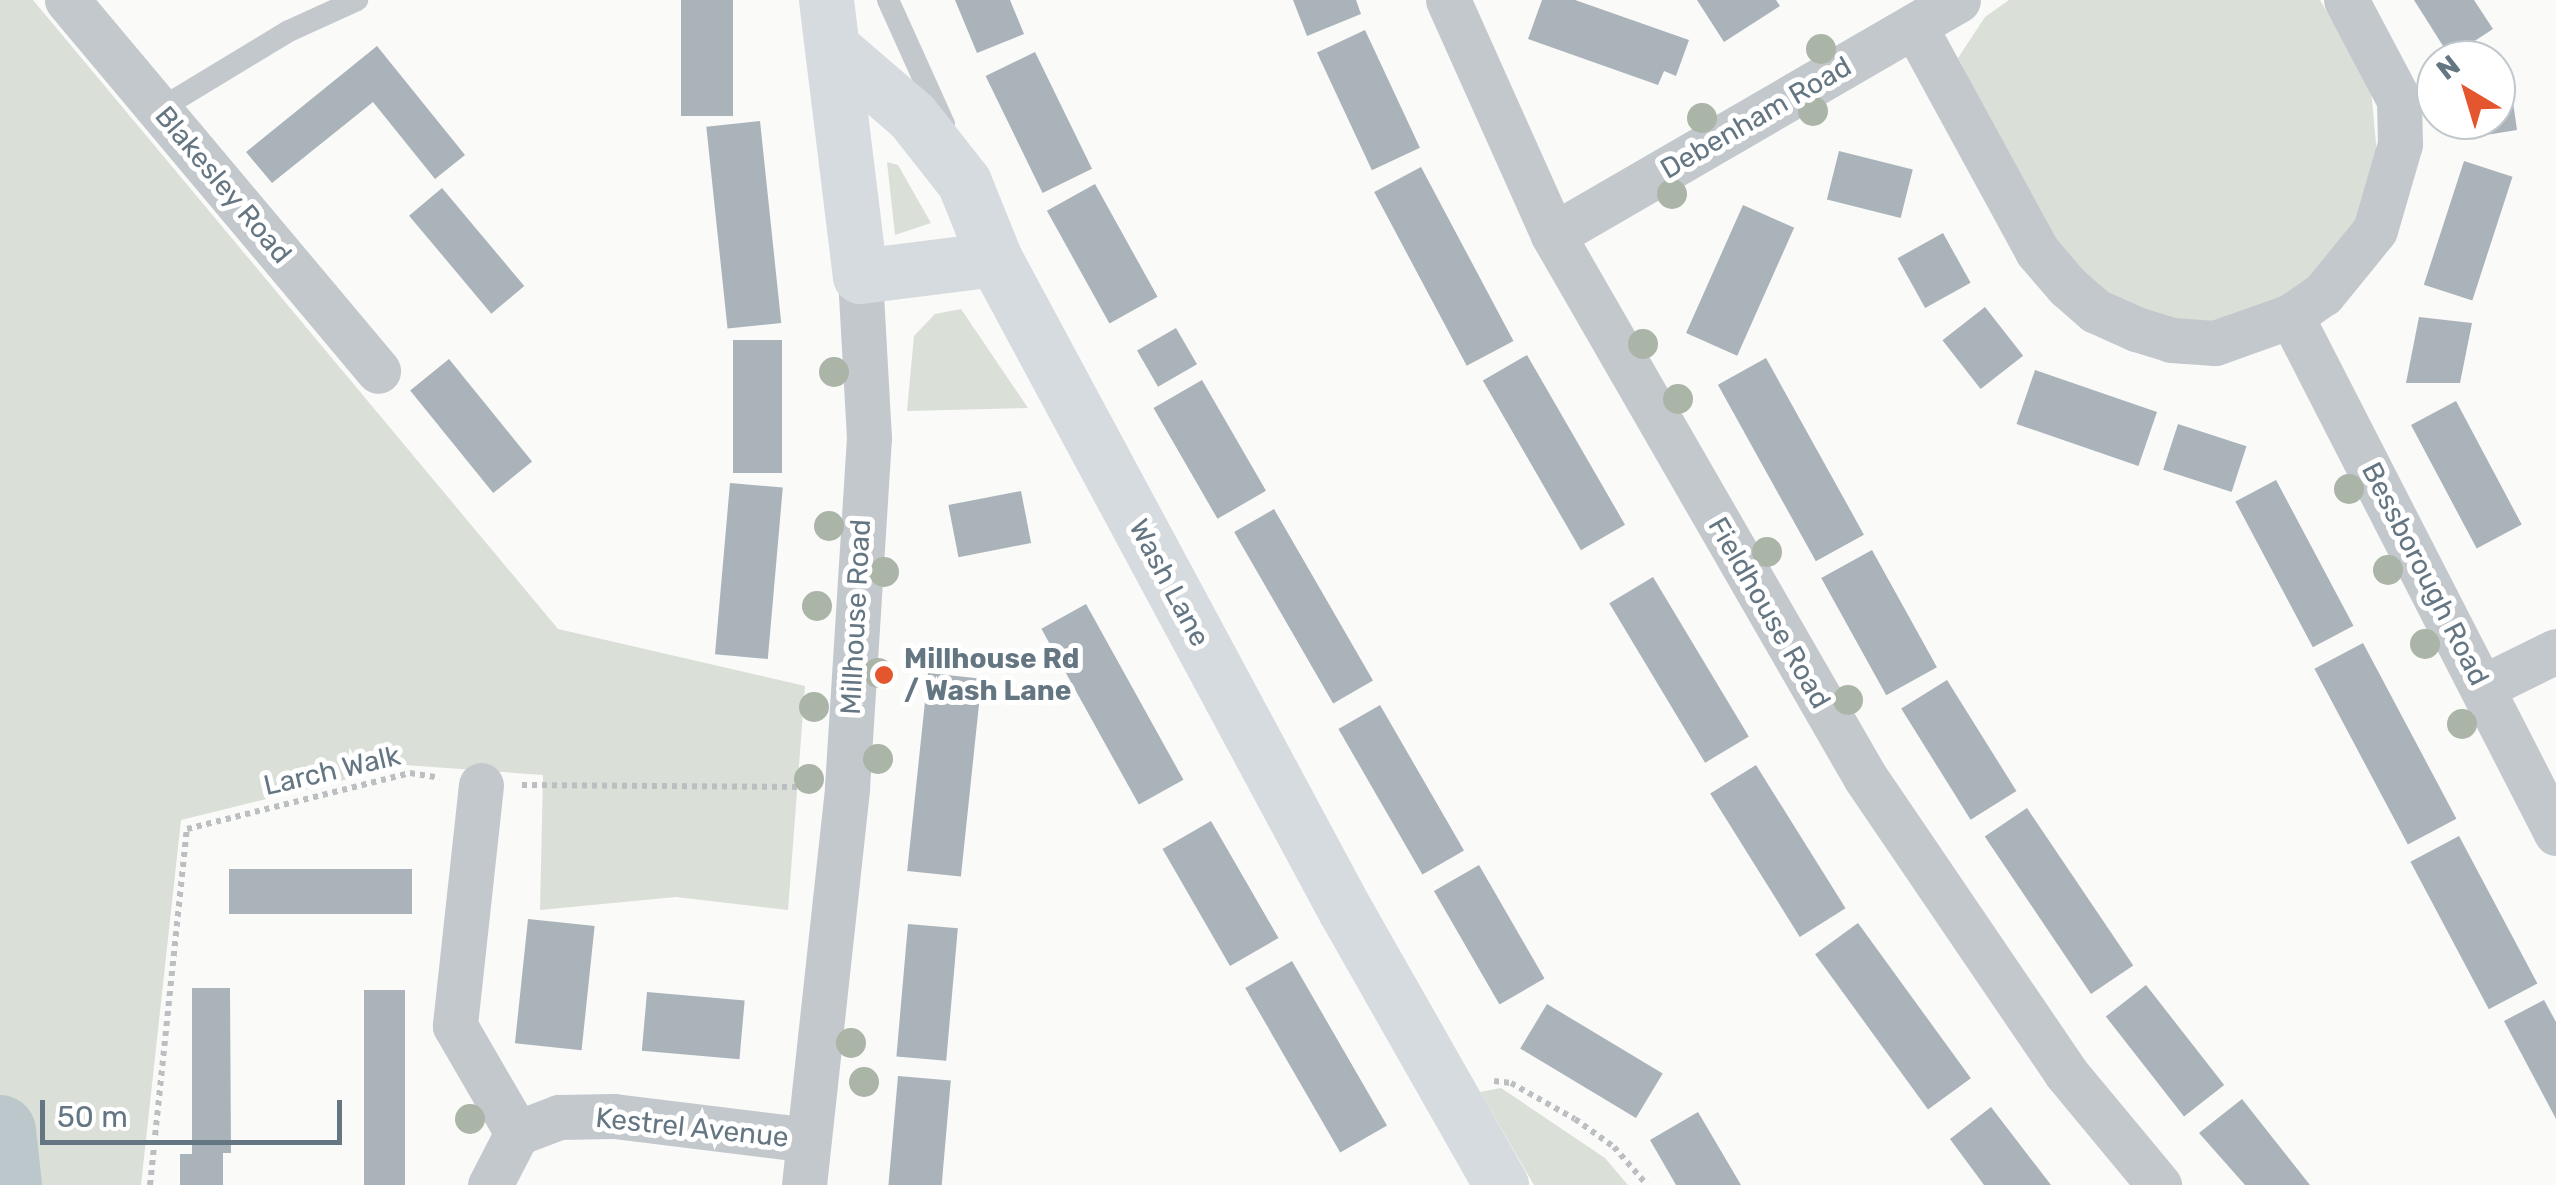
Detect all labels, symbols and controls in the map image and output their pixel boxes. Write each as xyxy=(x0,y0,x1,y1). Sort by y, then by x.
north arrow xyxy=(2416,40,2516,140)
text: N xyxy=(2430,48,2467,87)
street label: Debenham Road xyxy=(1655,50,1857,186)
street label: Blakesley Road xyxy=(147,99,299,271)
street label: Bessborough Road xyxy=(2354,457,2496,691)
street label: Fieldhouse Road xyxy=(1701,511,1837,715)
street label: Wash Lane xyxy=(1121,514,1217,652)
street label: Millhouse Road xyxy=(834,518,878,716)
place label: Millhouse Rd / Wash Lane xyxy=(904,642,1079,708)
marker: Millhouse Rd / Wash Lane xyxy=(873,664,895,686)
street label: Larch Walk xyxy=(260,739,404,803)
scale bar xyxy=(45,1080,348,1142)
text: 50 m xyxy=(57,1099,128,1135)
street label: Kestrel Avenue xyxy=(593,1101,791,1155)

